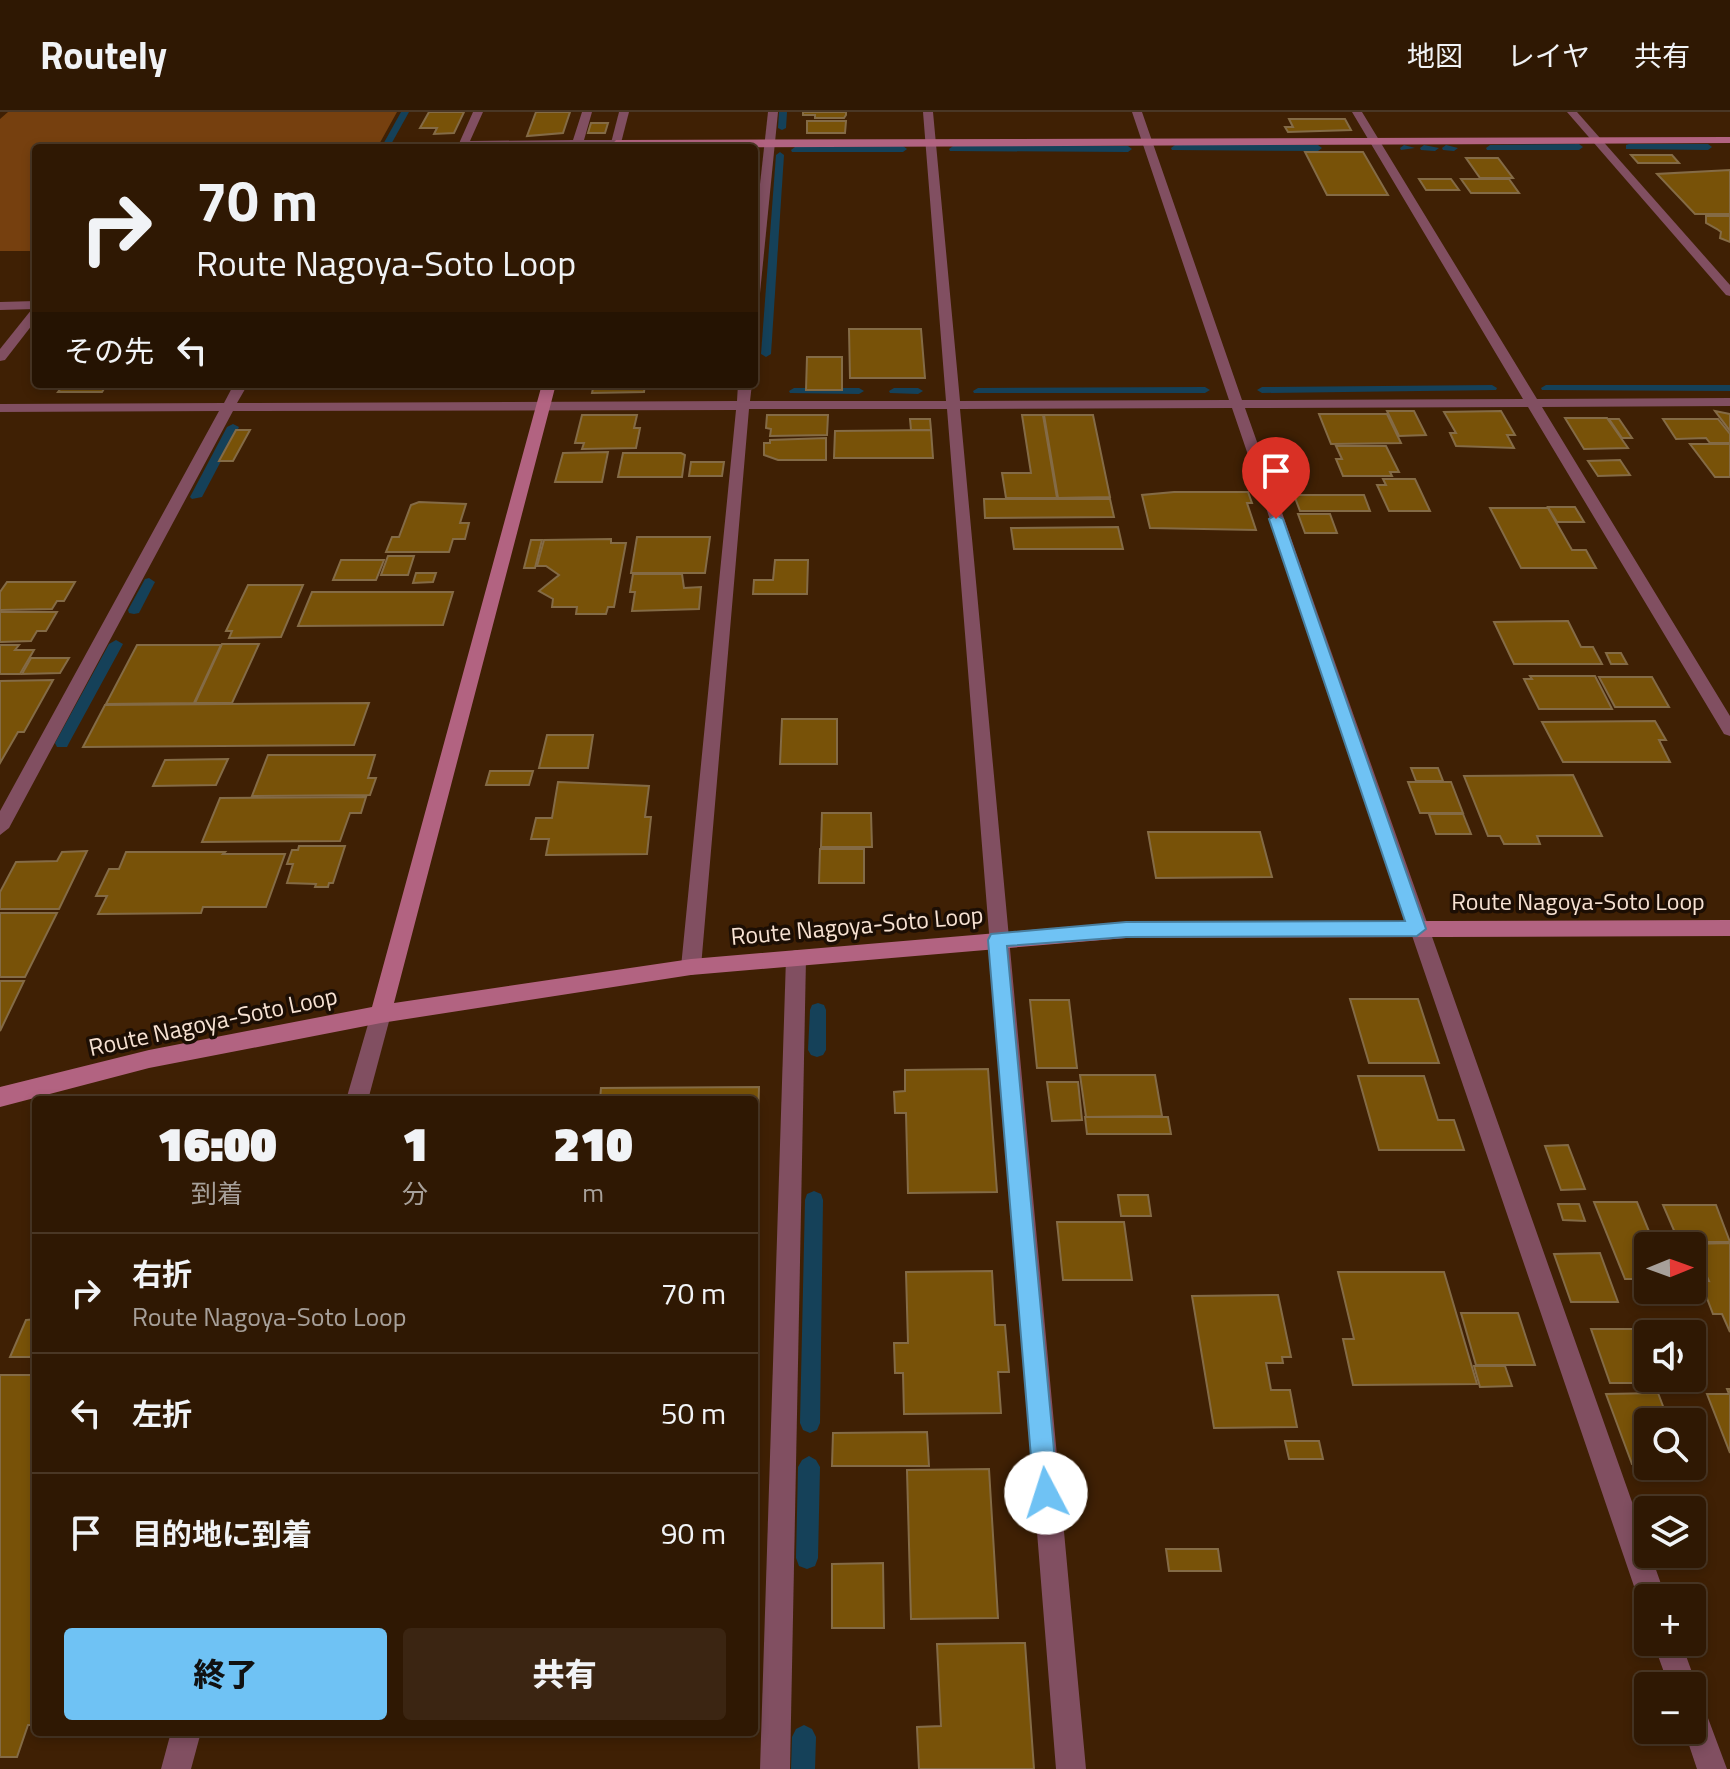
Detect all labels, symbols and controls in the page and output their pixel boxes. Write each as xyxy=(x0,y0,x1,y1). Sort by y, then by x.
text: Routely xyxy=(40,26,167,84)
text: 地図 xyxy=(1407,34,1463,77)
text: レイヤ xyxy=(1507,34,1590,77)
text: 共有 xyxy=(1634,34,1690,77)
text: 70 m xyxy=(196,158,318,243)
icon: right xyxy=(64,176,168,280)
text: Route Nagoya-Soto Loop xyxy=(196,235,576,290)
text: その先 xyxy=(64,328,154,374)
icon: left xyxy=(170,328,214,372)
pin xyxy=(1242,437,1310,519)
icon: arrive xyxy=(1254,449,1298,493)
street label: Route Nagoya-Soto Loop xyxy=(1451,883,1705,919)
street label: Route Nagoya-Soto Loop xyxy=(729,896,985,954)
street label: Route Nagoya-Soto Loop xyxy=(85,977,340,1065)
text: 16:00 xyxy=(157,1107,277,1180)
text: 1 xyxy=(402,1107,428,1180)
text: 210 xyxy=(554,1107,633,1180)
text: m xyxy=(582,1173,604,1212)
text: 到着 xyxy=(191,1174,243,1213)
text: 分 xyxy=(402,1174,428,1213)
north arrow xyxy=(1634,1232,1706,1304)
map controls xyxy=(1634,1232,1706,1744)
text: 右折 xyxy=(132,1251,192,1297)
text: 70 m xyxy=(661,1270,726,1316)
icon: right xyxy=(64,1271,108,1315)
text: Route Nagoya-Soto Loop xyxy=(132,1297,407,1336)
button: sound xyxy=(1634,1320,1706,1392)
text: 50 m xyxy=(661,1390,726,1436)
icon: left xyxy=(64,1391,108,1435)
text: 左折 xyxy=(132,1391,192,1437)
button: search xyxy=(1634,1408,1706,1480)
position arrow xyxy=(1004,1451,1088,1535)
button: layers xyxy=(1634,1496,1706,1568)
text: 90 m xyxy=(661,1510,726,1556)
icon: arrive xyxy=(64,1511,108,1555)
text: 目的地に到着 xyxy=(132,1511,312,1557)
button: + xyxy=(1634,1584,1706,1656)
button: 終了 xyxy=(64,1628,387,1720)
button: 共有 xyxy=(403,1628,726,1720)
button: − xyxy=(1634,1672,1706,1744)

